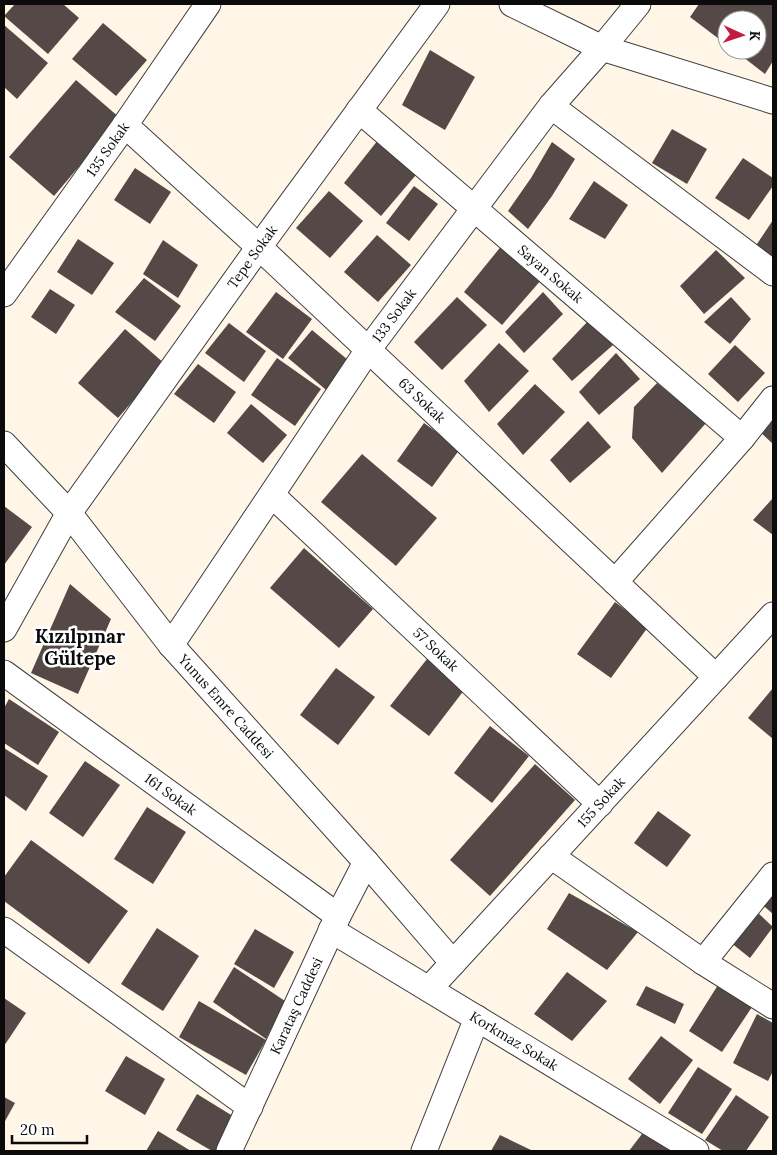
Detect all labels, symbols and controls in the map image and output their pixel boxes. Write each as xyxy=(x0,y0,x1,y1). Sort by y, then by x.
north arrow xyxy=(717,10,767,60)
text: K xyxy=(746,30,764,41)
street label: 135 Sokak xyxy=(82,118,133,180)
street label: Tepe Sokak xyxy=(223,221,281,292)
street label: Sayan Sokak xyxy=(514,241,587,307)
street label: 133 Sokak xyxy=(368,284,420,346)
street label: 63 Sokak xyxy=(395,374,450,427)
street label: 57 Sokak xyxy=(409,623,463,675)
district label: Kızılpınar Gültepe xyxy=(35,624,125,670)
street label: Yunus Emre Caddesi xyxy=(174,650,278,762)
street label: 161 Sokak xyxy=(141,769,201,820)
street label: 155 Sokak xyxy=(573,773,629,831)
street label: Karataş Caddesi xyxy=(266,955,327,1057)
street label: Korkmaz Sokak xyxy=(467,1007,562,1075)
scale bar xyxy=(12,1112,88,1144)
text: 20 m xyxy=(20,1120,55,1139)

